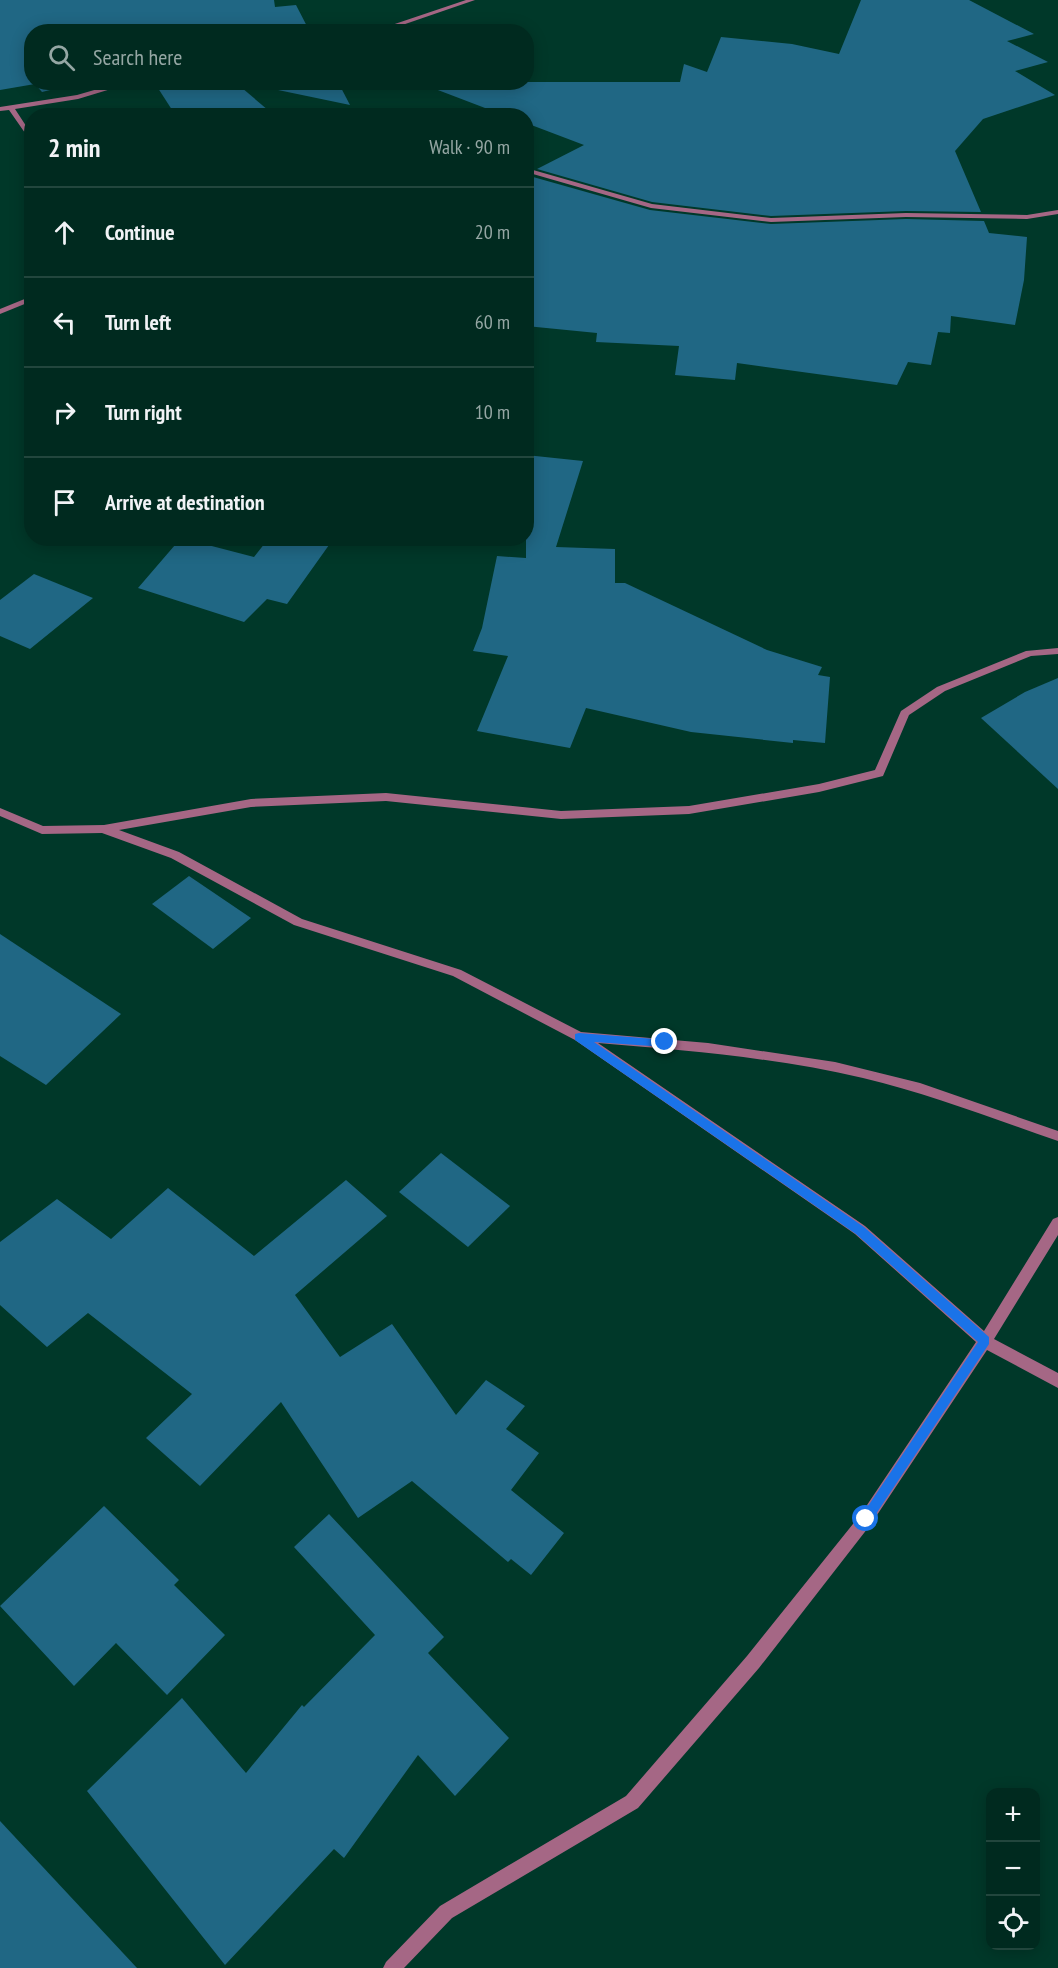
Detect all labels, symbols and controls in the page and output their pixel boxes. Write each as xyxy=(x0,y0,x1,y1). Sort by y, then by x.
search box xyxy=(24,24,534,90)
icon: search xyxy=(45,41,78,74)
text: Search here xyxy=(93,43,182,71)
text: 2 min xyxy=(48,131,101,164)
text: Walk · 90 m xyxy=(429,134,510,160)
icon: ahead xyxy=(48,216,81,249)
text: Continue xyxy=(105,218,175,246)
text: 20 m xyxy=(475,219,510,245)
icon: left xyxy=(48,306,81,339)
text: Turn left xyxy=(105,308,171,336)
text: 60 m xyxy=(475,309,510,335)
icon: right xyxy=(48,396,81,429)
text: Turn right xyxy=(105,398,182,426)
text: 10 m xyxy=(475,399,510,425)
icon: arrive xyxy=(48,486,81,519)
text: Arrive at destination xyxy=(105,488,265,516)
route end xyxy=(651,1028,677,1054)
route start xyxy=(852,1505,878,1531)
map controls xyxy=(986,1788,1040,1950)
button: + xyxy=(986,1788,1040,1842)
button: − xyxy=(986,1842,1040,1896)
button: locate xyxy=(986,1896,1040,1950)

